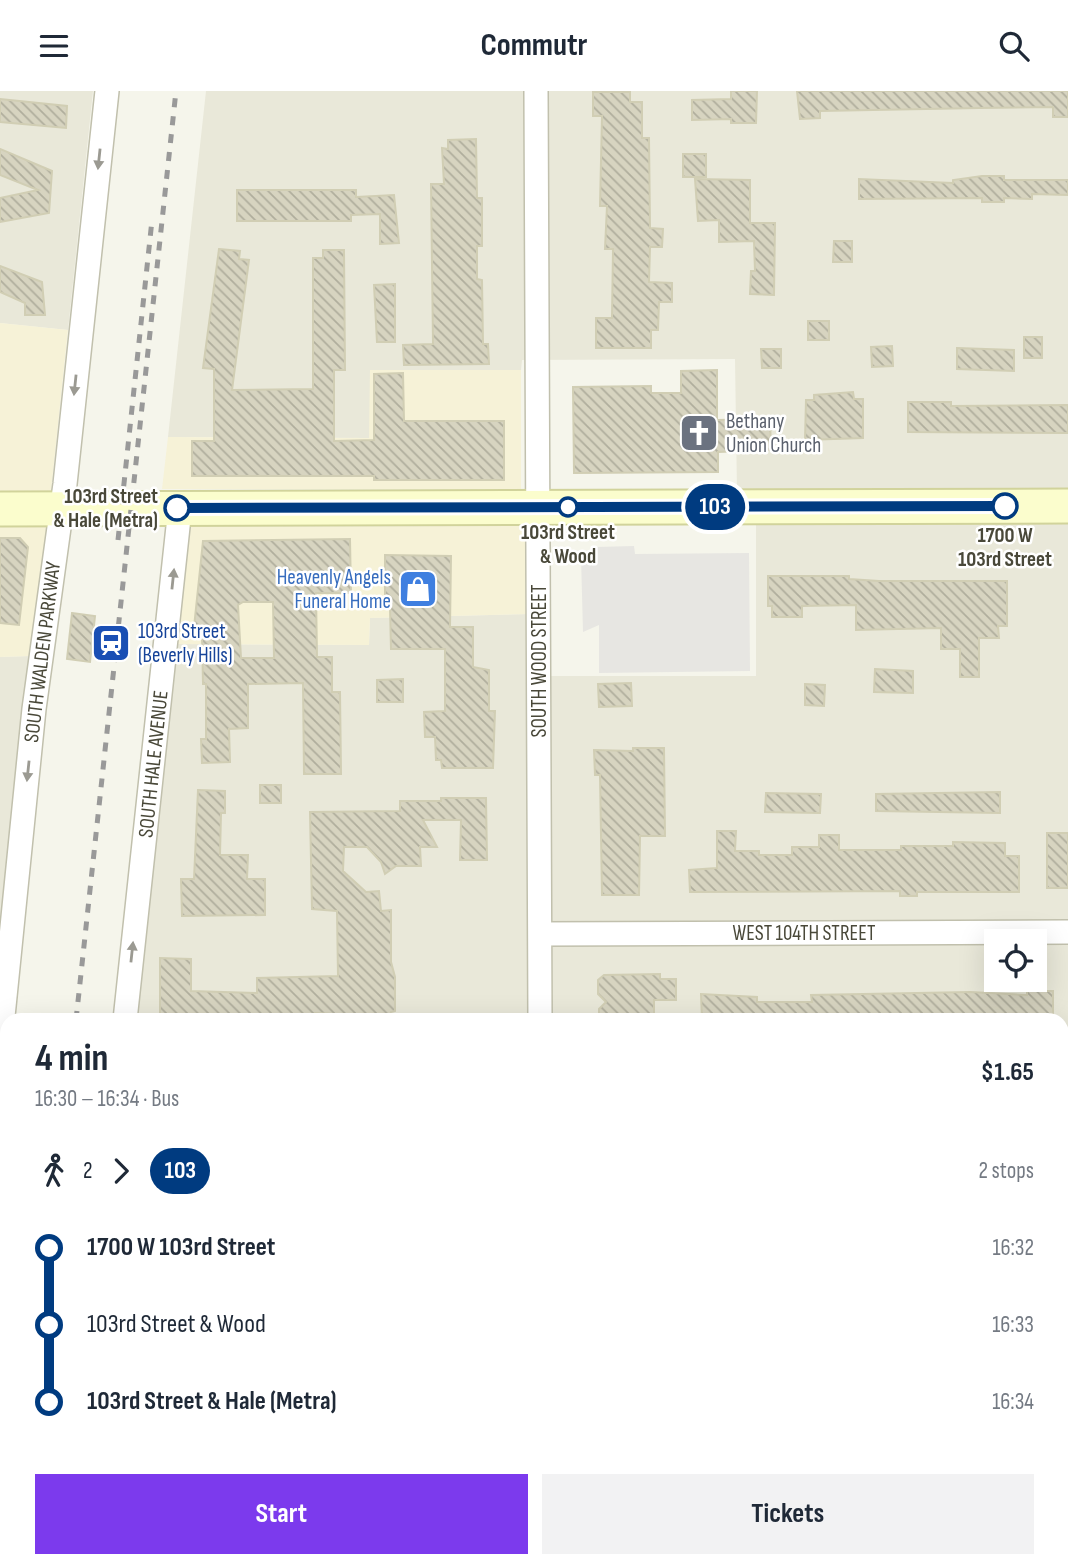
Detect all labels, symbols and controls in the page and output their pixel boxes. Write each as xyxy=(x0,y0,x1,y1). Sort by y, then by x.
text: Commutr xyxy=(481,26,588,65)
icon: menu xyxy=(35,27,73,65)
icon: search xyxy=(995,27,1033,65)
one-way arrow xyxy=(94,148,105,170)
one-way arrow xyxy=(69,374,80,396)
place label: Bethany Union Church xyxy=(726,409,821,458)
church icon: Bethany Union Church xyxy=(678,412,720,454)
place label: 103rd Street & Hale (Metra) xyxy=(54,484,158,533)
line badge: 103 xyxy=(675,484,755,530)
text: 103 xyxy=(699,492,731,521)
marker: 1700 W 103rd Street xyxy=(992,493,1018,519)
marker: 103rd Street & Hale (Metra) xyxy=(164,495,190,521)
marker: 103rd Street & Wood xyxy=(558,497,578,517)
place label: 103rd Street & Wood xyxy=(521,520,615,569)
place label: 1700 W 103rd Street xyxy=(958,523,1052,572)
street label: SOUTH WALDEN PARKWAY xyxy=(19,560,66,744)
place label: Heavenly Angels Funeral Home xyxy=(277,565,391,614)
one-way arrow xyxy=(167,567,178,589)
shop icon: Heavenly Angels Funeral Home xyxy=(397,568,439,610)
street label: SOUTH WOOD STREET xyxy=(527,584,552,738)
place label: 103rd Street (Beverly Hills) xyxy=(138,619,232,668)
station icon: 103rd Street (Beverly Hills) xyxy=(90,622,132,664)
street label: SOUTH HALE AVENUE xyxy=(133,689,174,839)
one-way arrow xyxy=(22,760,33,782)
street label: WEST 104TH STREET xyxy=(733,921,876,946)
map controls xyxy=(984,929,1047,992)
button: locate xyxy=(984,929,1047,992)
one-way arrow xyxy=(127,941,138,963)
text: 4 min xyxy=(35,1036,108,1081)
text: $1.65 xyxy=(981,1057,1034,1088)
text: 16:30 – 16:34 · Bus xyxy=(35,1085,179,1113)
icon: walk xyxy=(35,1152,73,1190)
icon: forward xyxy=(102,1152,140,1190)
text: 103 xyxy=(164,1156,196,1185)
text: 2 xyxy=(83,1157,92,1185)
text: 2 stops xyxy=(978,1157,1034,1185)
text: 1700 W 103rd Street xyxy=(87,1232,275,1263)
text: 16:32 xyxy=(992,1234,1034,1262)
text: 103rd Street & Wood xyxy=(87,1309,266,1340)
text: 16:33 xyxy=(992,1311,1034,1339)
text: 103rd Street & Hale (Metra) xyxy=(87,1386,337,1417)
text: 16:34 xyxy=(992,1388,1034,1416)
button: Start xyxy=(35,1474,528,1554)
button: Tickets xyxy=(542,1474,1034,1554)

